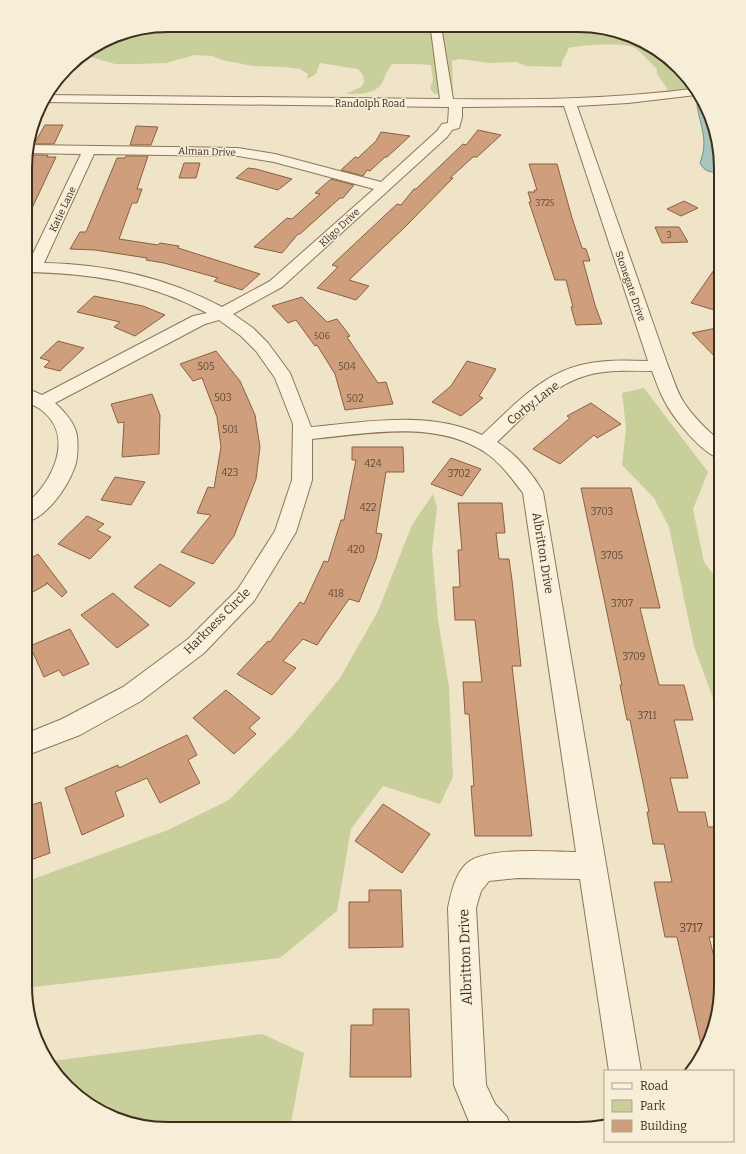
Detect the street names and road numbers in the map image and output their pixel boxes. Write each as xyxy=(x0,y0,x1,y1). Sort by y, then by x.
street label: Randolph Road xyxy=(335,98,405,110)
street label: Alman Drive xyxy=(178,145,236,159)
street label: Katie Lane xyxy=(47,185,79,234)
street label: Kligo Drive xyxy=(317,206,362,249)
street label: Stonegate Drive xyxy=(612,250,648,323)
street label: Corby Lane xyxy=(504,378,562,428)
street label: Albritton Drive xyxy=(530,511,556,595)
street label: Harkness Circle xyxy=(181,585,253,657)
street label: Albritton Drive xyxy=(455,909,476,1005)

